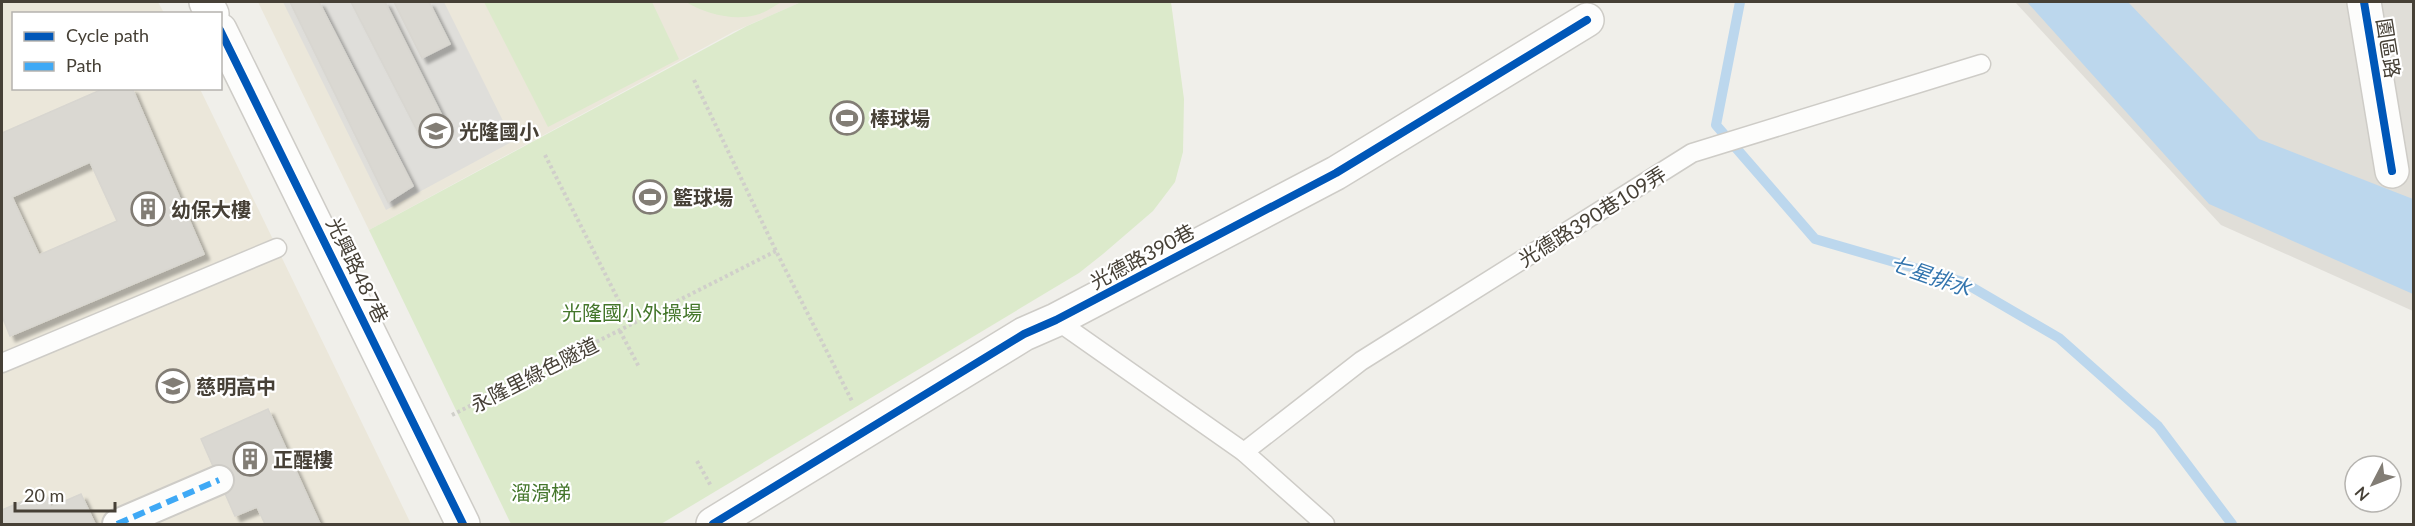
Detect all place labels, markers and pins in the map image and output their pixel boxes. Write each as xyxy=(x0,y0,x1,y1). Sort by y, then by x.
sports icon: 棒球場 xyxy=(829,100,865,136)
place label: 棒球場 xyxy=(870,106,930,130)
school or university icon: 光隆國小 xyxy=(418,113,454,149)
place label: 光隆國小 xyxy=(459,119,539,143)
sports icon: 籃球場 xyxy=(632,179,668,215)
place label: 籃球場 xyxy=(673,185,733,209)
building icon: 幼保大樓 xyxy=(130,191,166,227)
place label: 幼保大樓 xyxy=(171,197,251,221)
school or university icon: 慈明高中 xyxy=(155,368,191,404)
place label: 慈明高中 xyxy=(196,374,276,398)
building icon: 正醒樓 xyxy=(232,441,268,477)
place label: 正醒樓 xyxy=(273,447,333,471)

